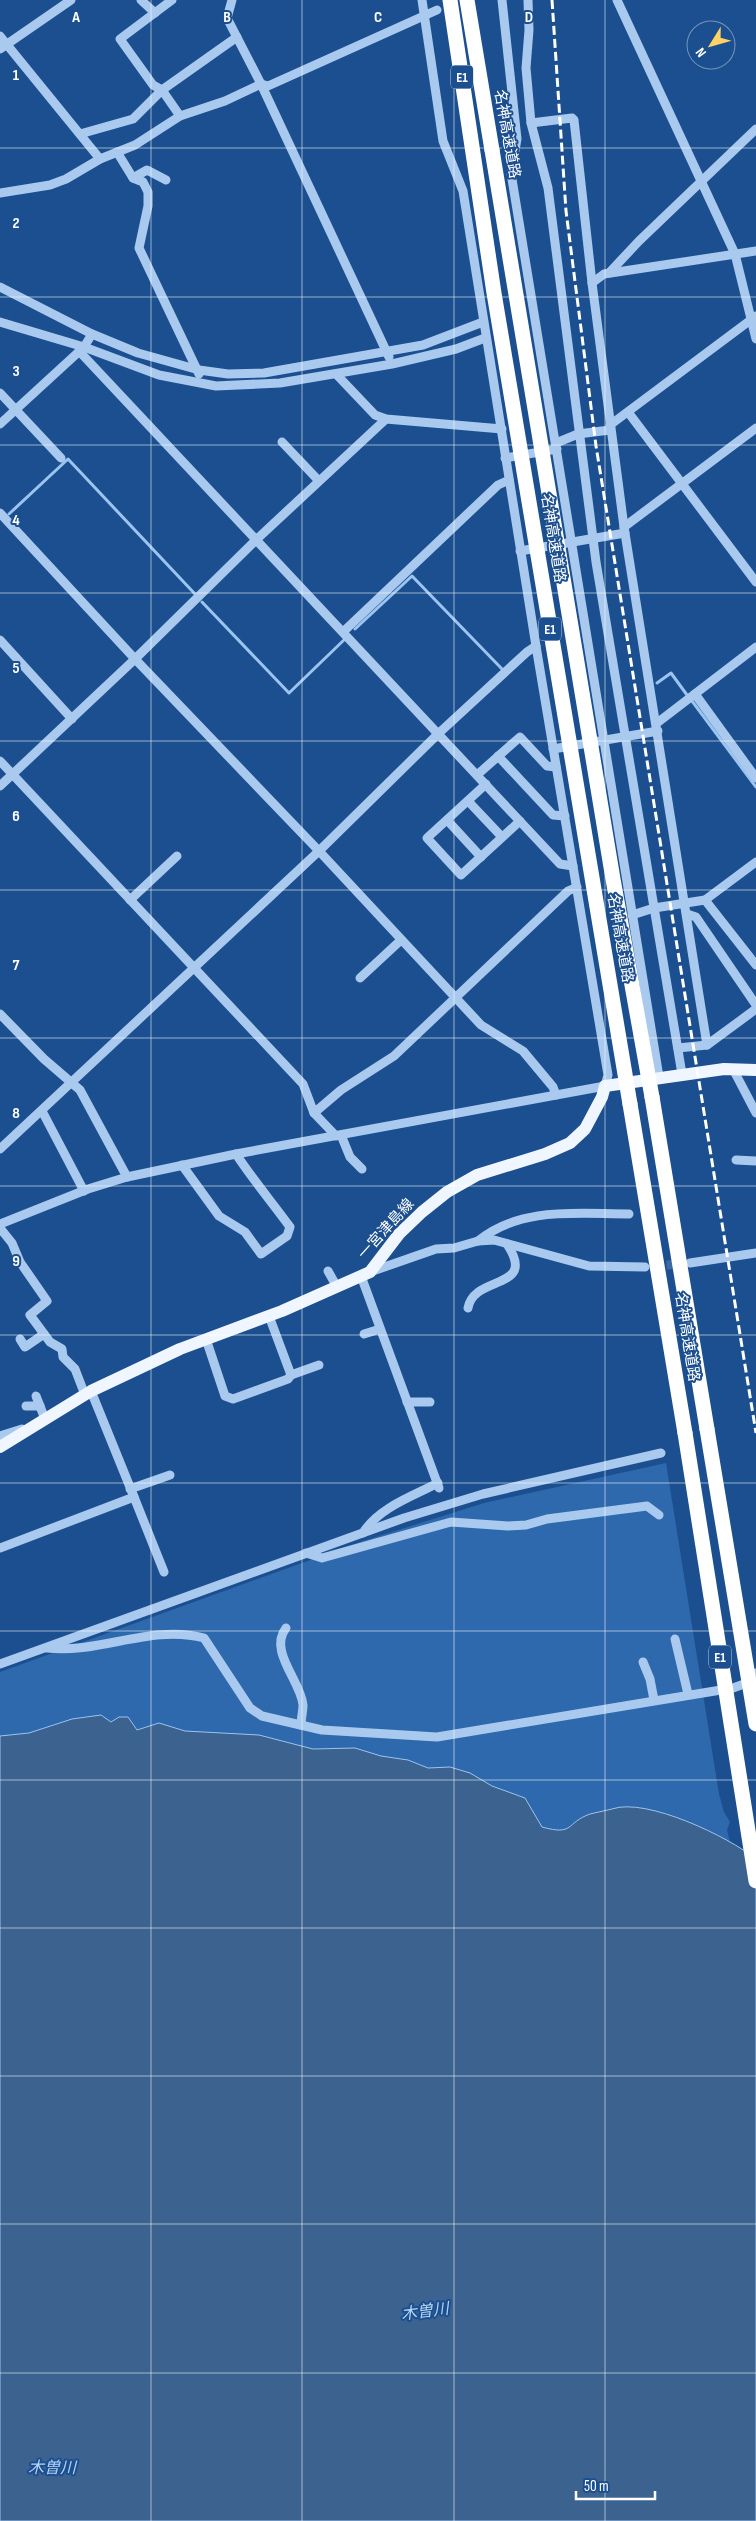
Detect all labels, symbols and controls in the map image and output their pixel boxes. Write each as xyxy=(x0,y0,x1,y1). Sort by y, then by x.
text: A xyxy=(71,8,80,27)
text: B xyxy=(223,8,231,27)
text: C xyxy=(374,8,382,27)
text: D xyxy=(525,8,533,27)
north arrow xyxy=(686,20,736,70)
text: N xyxy=(692,44,710,61)
text: 1 xyxy=(13,66,20,85)
road number: E1 xyxy=(451,66,473,88)
street label: 名神高速道路 xyxy=(490,88,524,180)
text: 2 xyxy=(12,214,20,233)
text: 3 xyxy=(12,362,20,381)
street label: 名神高速道路 xyxy=(537,492,569,584)
text: 4 xyxy=(12,511,20,530)
road number: E1 xyxy=(539,618,561,640)
text: 5 xyxy=(12,659,20,678)
text: 6 xyxy=(12,807,20,826)
street label: 名神高速道路 xyxy=(603,892,637,984)
text: 7 xyxy=(13,956,20,975)
text: 8 xyxy=(12,1104,20,1123)
street label: 一宮津島線 xyxy=(354,1195,418,1263)
text: 9 xyxy=(12,1252,20,1271)
street label: 名神高速道路 xyxy=(671,1291,703,1383)
road number: E1 xyxy=(709,1645,731,1668)
water label: 木曽川 xyxy=(400,2299,452,2324)
water label: 木曽川 xyxy=(28,2459,78,2478)
scale bar xyxy=(576,2468,655,2500)
text: 50 m xyxy=(584,2477,609,2496)

